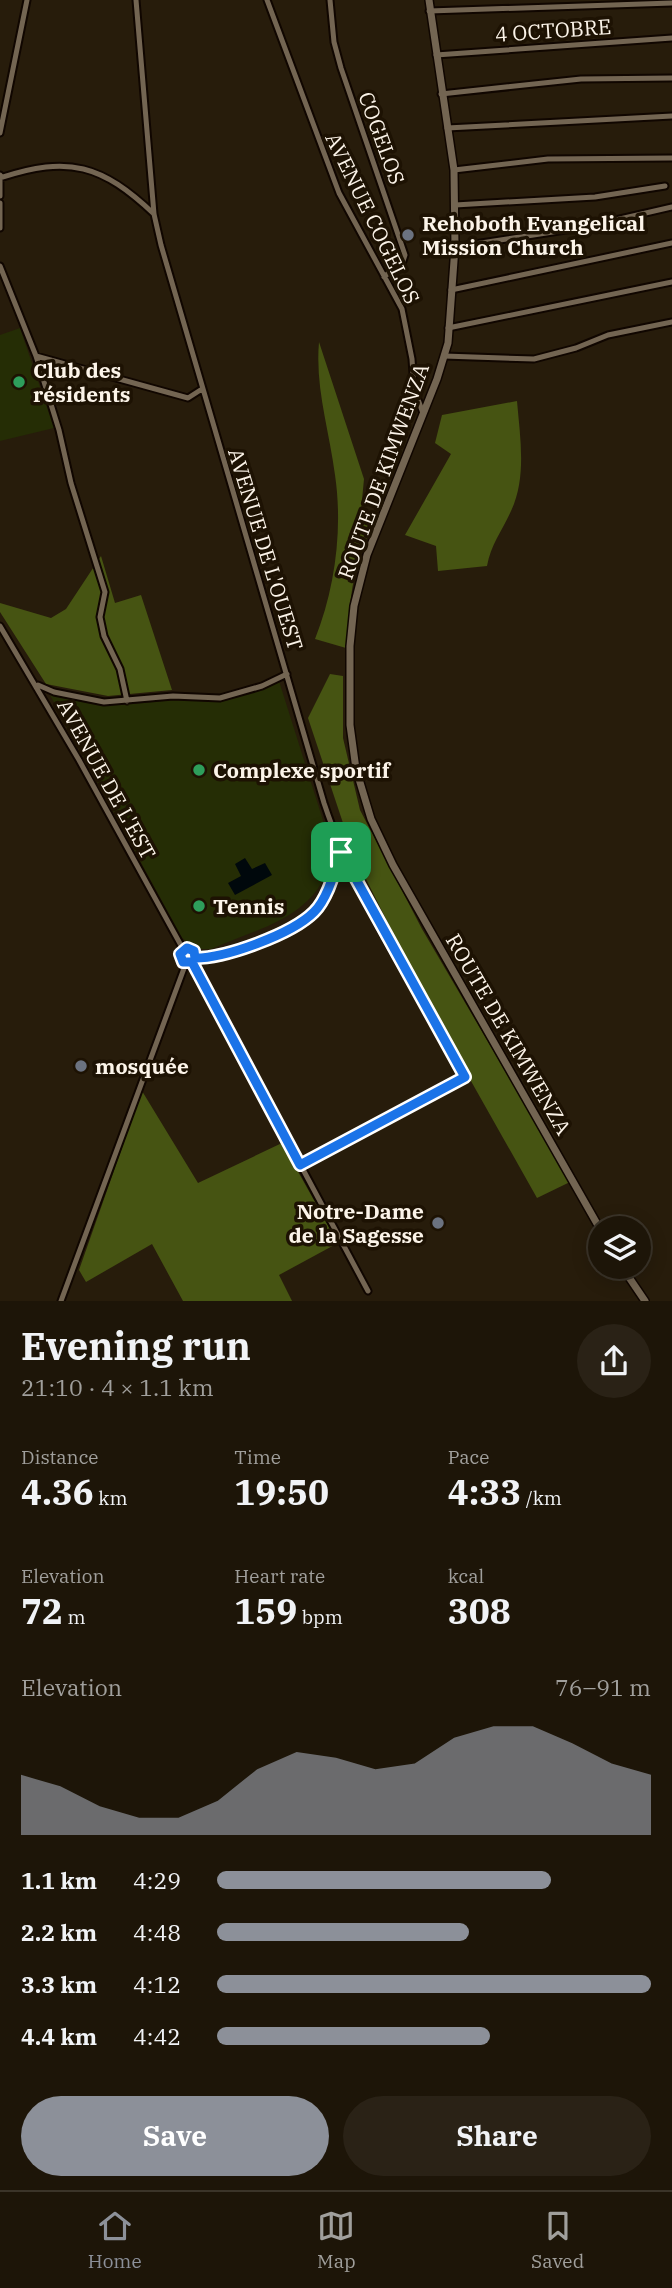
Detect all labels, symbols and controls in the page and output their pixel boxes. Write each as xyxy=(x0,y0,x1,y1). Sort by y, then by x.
street label: 4 OCTOBRE xyxy=(494,12,612,48)
street label: COGELOS xyxy=(352,88,412,188)
street label: AVENUE COGELOS xyxy=(319,128,427,308)
place label: Rehoboth Evangelical Mission Church xyxy=(422,209,645,261)
marker: Rehoboth Evangelical Mission Church xyxy=(400,227,416,243)
place label: Club des résidents xyxy=(33,356,131,408)
street label: ROUTE DE KIMWENZA xyxy=(331,359,435,583)
marker: Club des résidents xyxy=(11,374,27,390)
street label: AVENUE DE L'OUEST xyxy=(222,445,310,653)
street label: AVENUE DE L'EST xyxy=(51,694,163,864)
place label: Complexe sportif xyxy=(213,756,392,784)
marker: Complexe sportif xyxy=(191,762,207,778)
pin xyxy=(311,822,371,882)
icon: arrive xyxy=(322,833,360,871)
place label: Tennis xyxy=(213,892,284,920)
marker: Tennis xyxy=(191,898,207,914)
street label: ROUTE DE KIMWENZA xyxy=(440,928,578,1140)
place label: mosquée xyxy=(95,1052,189,1080)
marker: mosquée xyxy=(73,1058,89,1074)
place label: Notre-Dame de la Sagesse xyxy=(288,1197,424,1249)
marker: Notre-Dame de la Sagesse xyxy=(430,1215,446,1231)
map controls xyxy=(588,1216,651,1279)
button: layers xyxy=(588,1216,651,1279)
text: Evening run xyxy=(21,1321,251,1370)
button: share xyxy=(577,1324,651,1398)
text: 21:10 · 4 × 1.1 km xyxy=(21,1372,214,1402)
text: Distance xyxy=(21,1445,99,1469)
text: Time xyxy=(234,1445,281,1469)
text: Pace xyxy=(448,1445,489,1469)
text: 4.36 xyxy=(21,1469,94,1515)
text: 19:50 xyxy=(234,1469,329,1515)
text: 4:33 xyxy=(448,1469,521,1515)
text: km xyxy=(94,1486,128,1510)
text: /km xyxy=(521,1486,562,1510)
text: Elevation xyxy=(21,1564,105,1588)
text: Heart rate xyxy=(234,1564,325,1588)
text: kcal xyxy=(448,1564,484,1588)
text: 72 xyxy=(21,1588,63,1634)
text: 159 xyxy=(234,1588,297,1634)
text: 308 xyxy=(448,1588,511,1634)
text: m xyxy=(63,1605,86,1629)
text: bpm xyxy=(297,1605,343,1629)
text: Elevation xyxy=(21,1672,122,1702)
text: 76–91 m xyxy=(555,1672,651,1702)
text: 1.1 km xyxy=(21,1865,97,1895)
text: 4:29 xyxy=(133,1865,181,1895)
text: 2.2 km xyxy=(21,1917,97,1947)
text: 4:48 xyxy=(133,1917,181,1947)
text: 3.3 km xyxy=(21,1969,97,1999)
text: 4:12 xyxy=(133,1969,181,1999)
text: 4.4 km xyxy=(21,2021,97,2051)
text: 4:42 xyxy=(133,2021,181,2051)
button: Save xyxy=(21,2096,329,2176)
button: Share xyxy=(343,2096,651,2176)
tab: Home xyxy=(88,2207,142,2273)
tab: Map xyxy=(317,2207,356,2273)
tab: Saved xyxy=(531,2207,584,2273)

